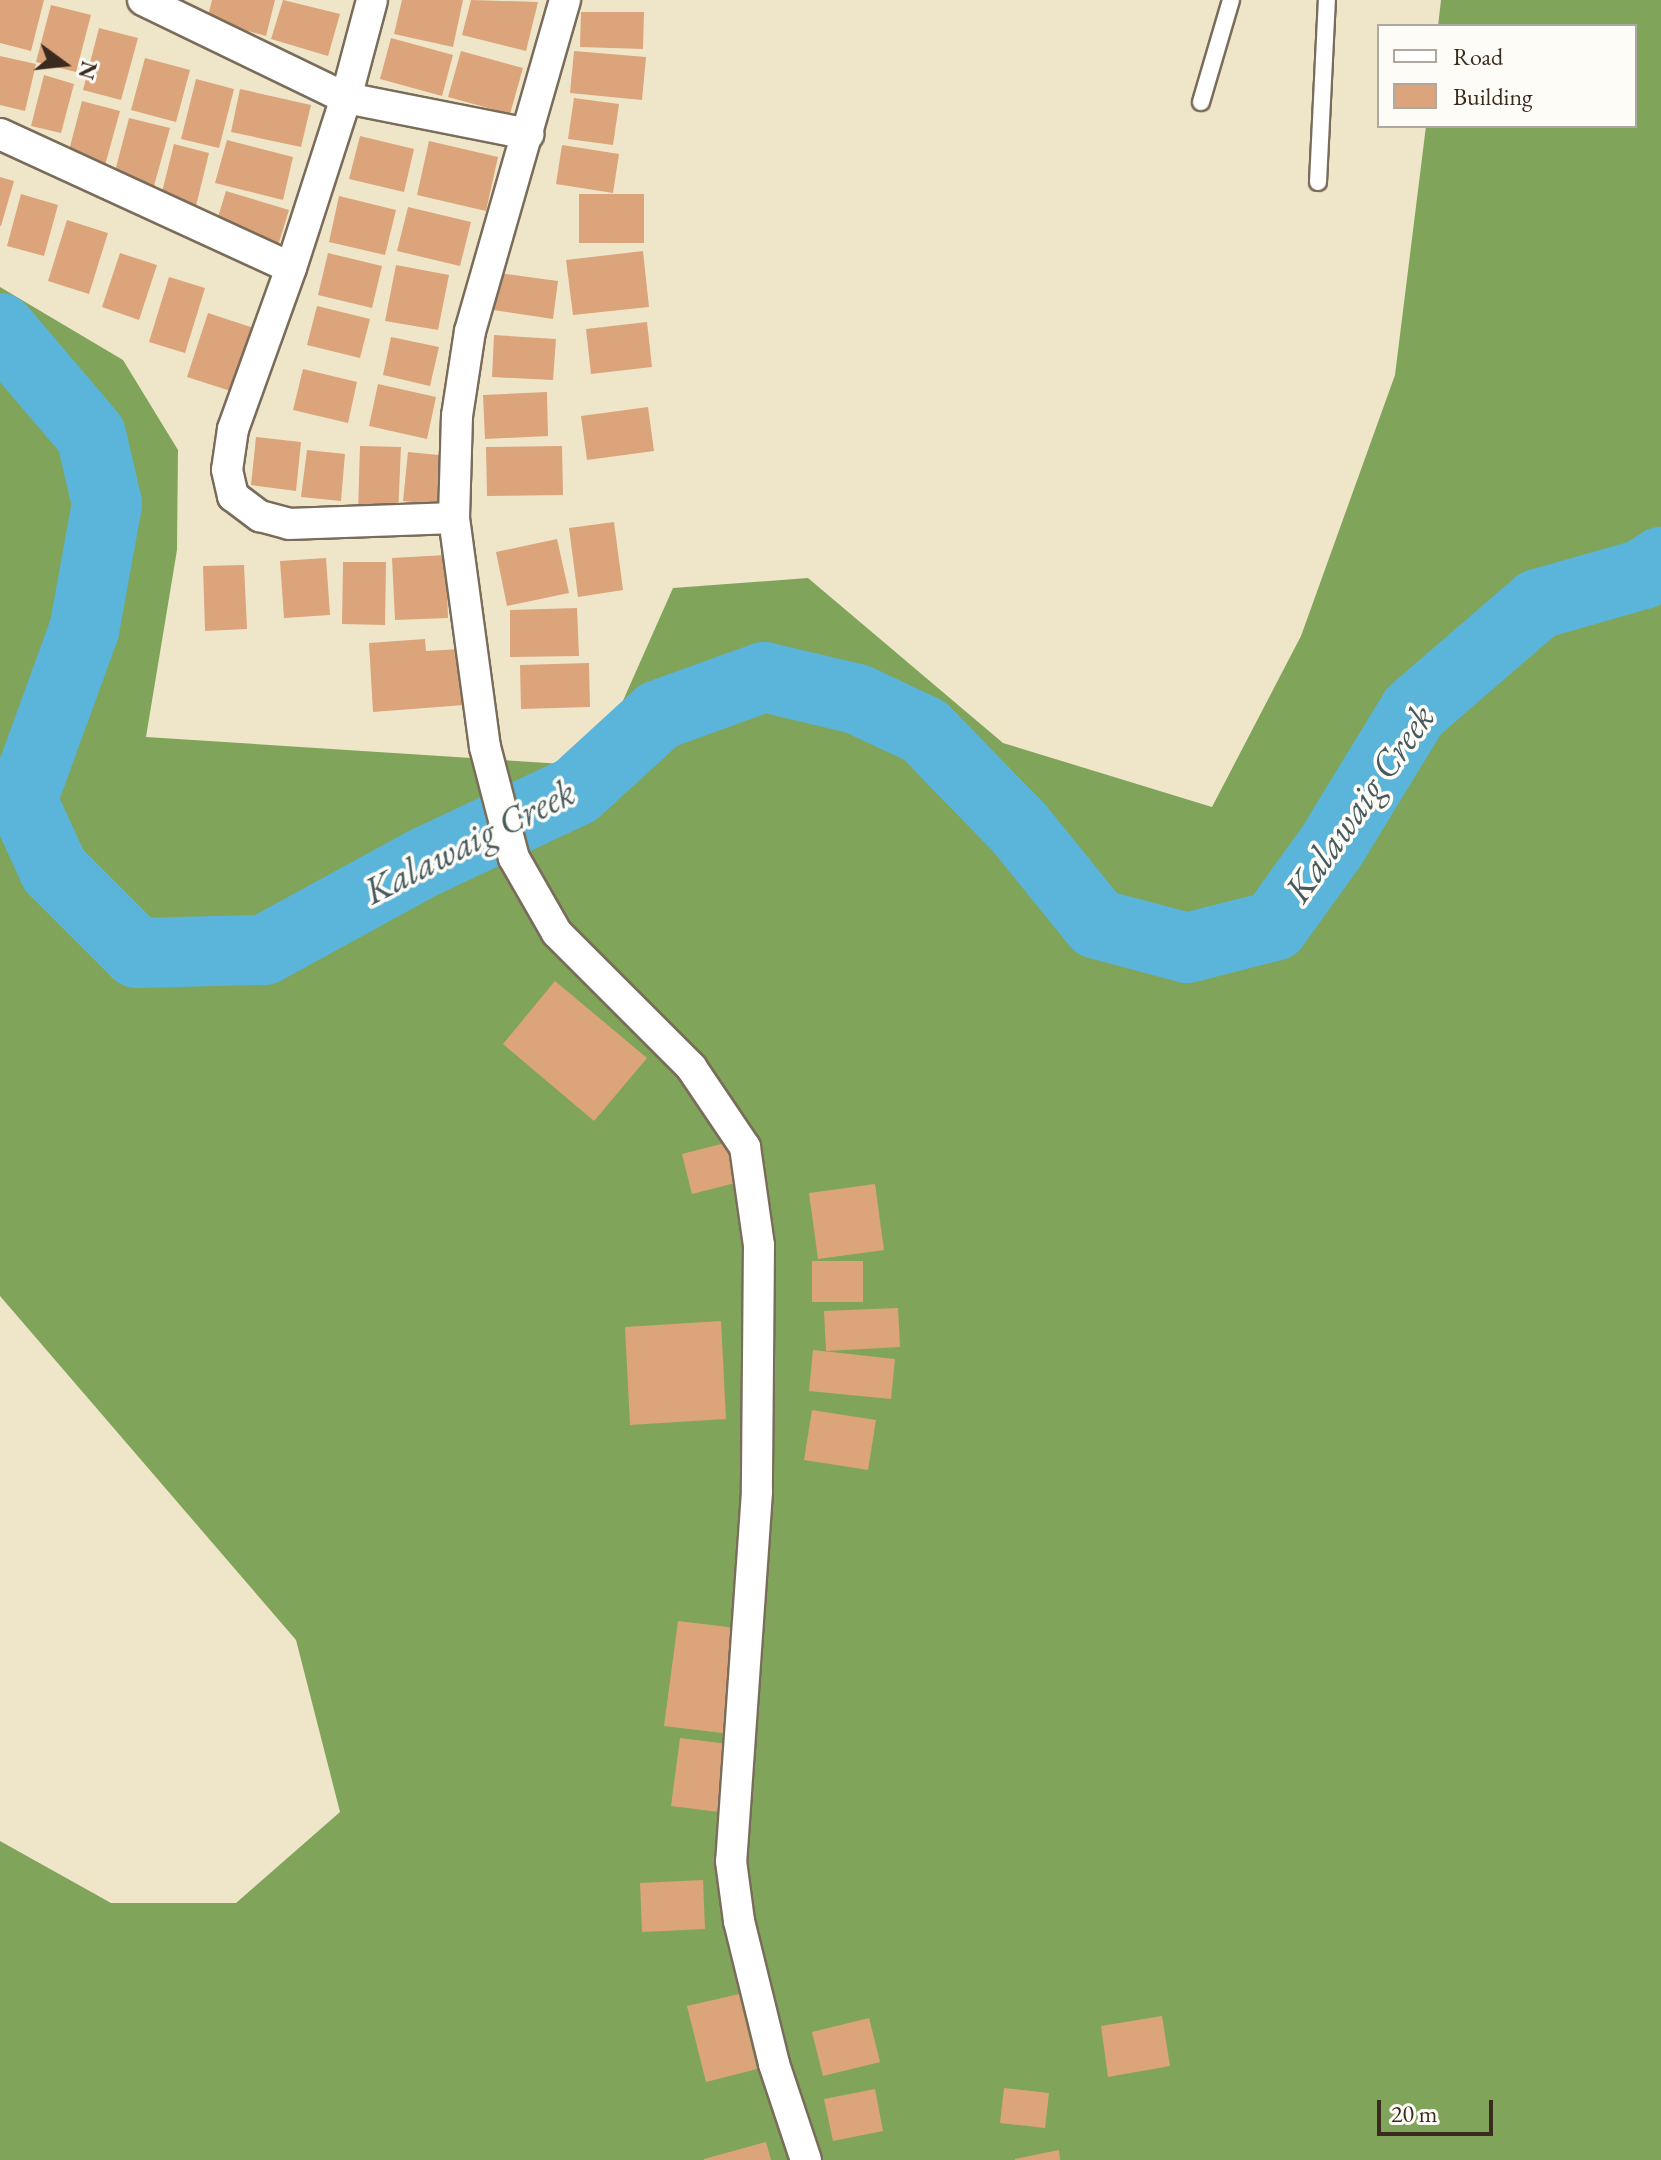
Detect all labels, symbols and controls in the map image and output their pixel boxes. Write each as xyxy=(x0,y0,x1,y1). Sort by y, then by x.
north arrow xyxy=(24,24,104,104)
legend xyxy=(1377,24,1637,128)
text: Road xyxy=(1453,41,1503,72)
text: N xyxy=(71,58,104,83)
text: Building xyxy=(1453,81,1533,112)
water label: Kalawaig Creek xyxy=(1274,695,1444,911)
water label: Kalawaig Creek xyxy=(356,768,582,914)
scale bar xyxy=(1381,2084,1497,2134)
text: 20 m xyxy=(1391,2098,1438,2129)

